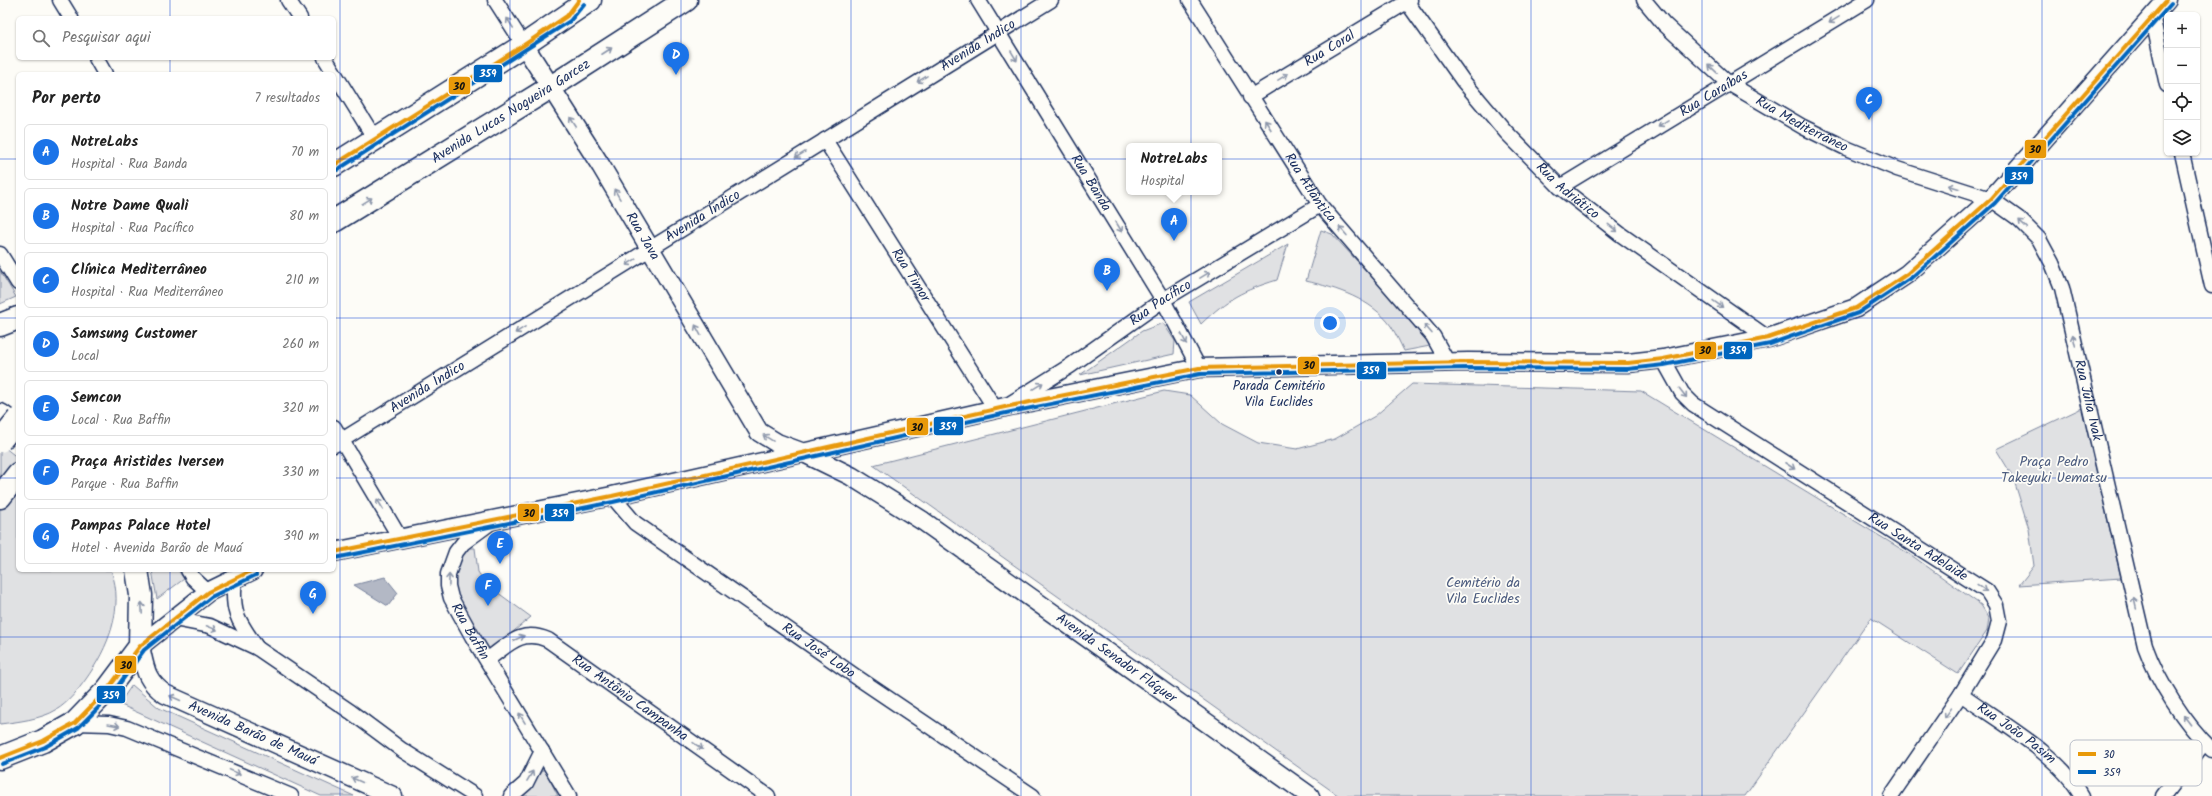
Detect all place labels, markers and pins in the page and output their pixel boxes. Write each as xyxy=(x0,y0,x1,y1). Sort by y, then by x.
pin: D xyxy=(663,42,689,75)
pin: C xyxy=(1856,87,1882,120)
pin: A xyxy=(1161,208,1187,241)
pin: B xyxy=(1094,258,1120,291)
marker: Parada Cemitério Vila Euclides xyxy=(1274,367,1284,377)
place label: Parada Cemitério Vila Euclides xyxy=(1233,376,1325,413)
pin: E xyxy=(487,531,513,564)
pin: F xyxy=(475,573,501,606)
pin: G xyxy=(300,581,326,614)

